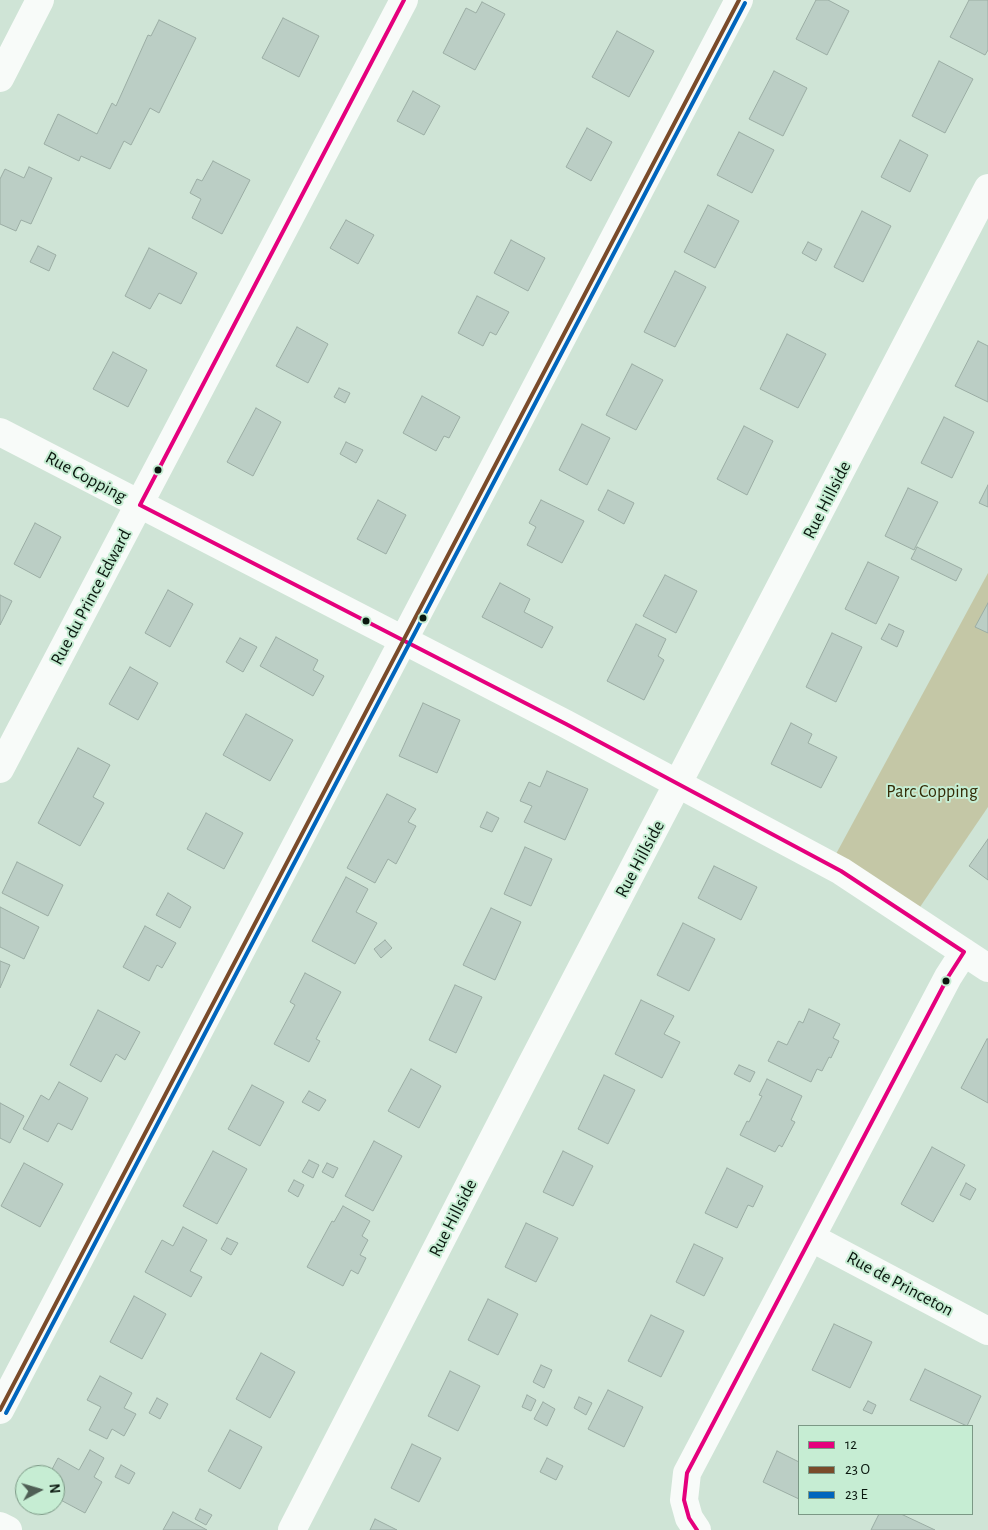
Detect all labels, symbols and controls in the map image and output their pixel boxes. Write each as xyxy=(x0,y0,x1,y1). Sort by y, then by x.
street label: Rue Copping xyxy=(42,447,130,507)
street label: Rue Hillside xyxy=(798,458,856,542)
unlabelled marker xyxy=(153,465,163,475)
street label: Rue du Prince Edward xyxy=(46,525,136,669)
unlabelled marker xyxy=(418,613,428,623)
unlabelled marker xyxy=(361,616,371,626)
park label: Parc Copping xyxy=(886,781,978,803)
street label: Rue Hillside xyxy=(611,817,669,901)
unlabelled marker xyxy=(941,976,951,986)
street label: Rue Hillside xyxy=(424,1176,482,1260)
street label: Rue de Princeton xyxy=(843,1247,957,1321)
legend xyxy=(798,1425,973,1515)
text: 12 xyxy=(845,1437,857,1452)
text: 23 O xyxy=(845,1462,870,1477)
north arrow xyxy=(15,1465,65,1515)
text: N xyxy=(46,1483,61,1494)
text: 23 E xyxy=(845,1487,868,1502)

